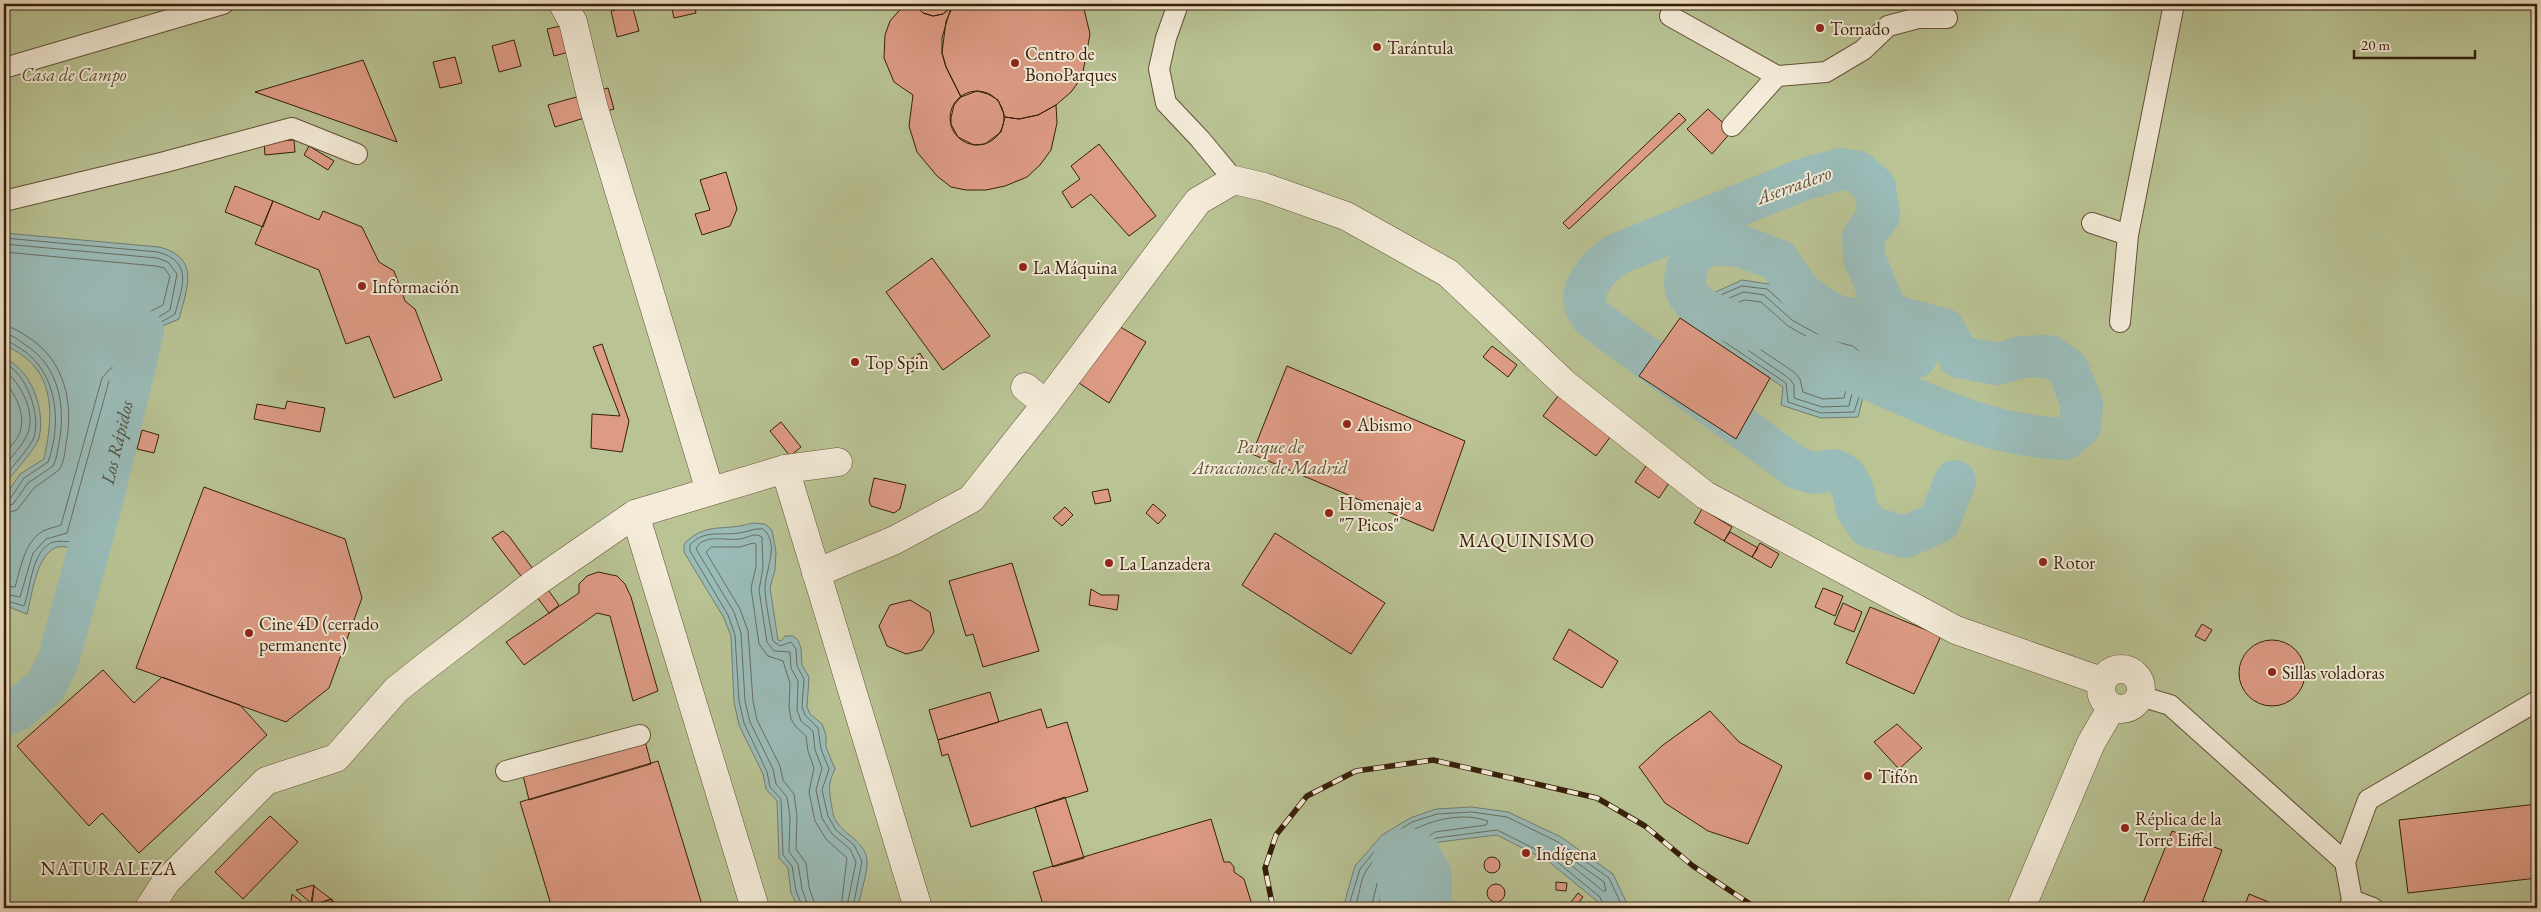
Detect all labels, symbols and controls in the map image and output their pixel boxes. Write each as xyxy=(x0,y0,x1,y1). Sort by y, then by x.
place label: Tornado xyxy=(1830,17,1890,40)
marker: Tornado xyxy=(1814,22,1826,34)
scale bar xyxy=(2354,28,2475,60)
text: 20 m xyxy=(2361,35,2390,54)
place label: Tarántula xyxy=(1387,36,1455,59)
marker: Tarántula xyxy=(1371,41,1383,53)
place label: Centro de BonoParques xyxy=(1025,42,1117,86)
marker: Centro de BonoParques xyxy=(1009,57,1021,69)
park label: Casa de Campo xyxy=(21,63,127,87)
water label: Aserradero xyxy=(1751,160,1835,211)
place label: La Máquina xyxy=(1033,256,1118,279)
marker: La Máquina xyxy=(1017,261,1029,273)
place label: Información xyxy=(372,275,460,298)
marker: Información xyxy=(356,280,368,292)
place label: Top Spin xyxy=(865,351,929,374)
marker: Top Spin xyxy=(849,356,861,368)
water label: Los Rápidos xyxy=(94,397,139,488)
place label: Abismo xyxy=(1356,413,1412,436)
marker: Abismo xyxy=(1341,418,1353,430)
park label: Parque de Atracciones de Madrid xyxy=(1190,435,1348,479)
place label: Homenaje a "7 Picos" xyxy=(1339,492,1423,536)
marker: Homenaje a "7 Picos" xyxy=(1323,507,1335,519)
district label: MAQUINISMO xyxy=(1459,528,1595,553)
place label: Rotor xyxy=(2053,551,2095,574)
place label: La Lanzadera xyxy=(1119,552,1212,575)
marker: Rotor xyxy=(2037,556,2049,568)
marker: La Lanzadera xyxy=(1103,557,1115,569)
place label: Cine 4D (cerrado permanente) xyxy=(259,612,379,656)
marker: Cine 4D (cerrado permanente) xyxy=(243,627,255,639)
place label: Sillas voladoras xyxy=(2282,661,2385,684)
marker: Sillas voladoras xyxy=(2266,666,2278,678)
place label: Tifón xyxy=(1878,765,1919,788)
marker: Tifón xyxy=(1862,770,1874,782)
place label: Réplica de la Torre Eiffel xyxy=(2135,807,2223,851)
marker: Réplica de la Torre Eiffel xyxy=(2119,822,2131,834)
place label: Indígena xyxy=(1536,842,1597,865)
marker: Indígena xyxy=(1520,847,1532,859)
district label: NATURALEZA xyxy=(40,856,178,881)

